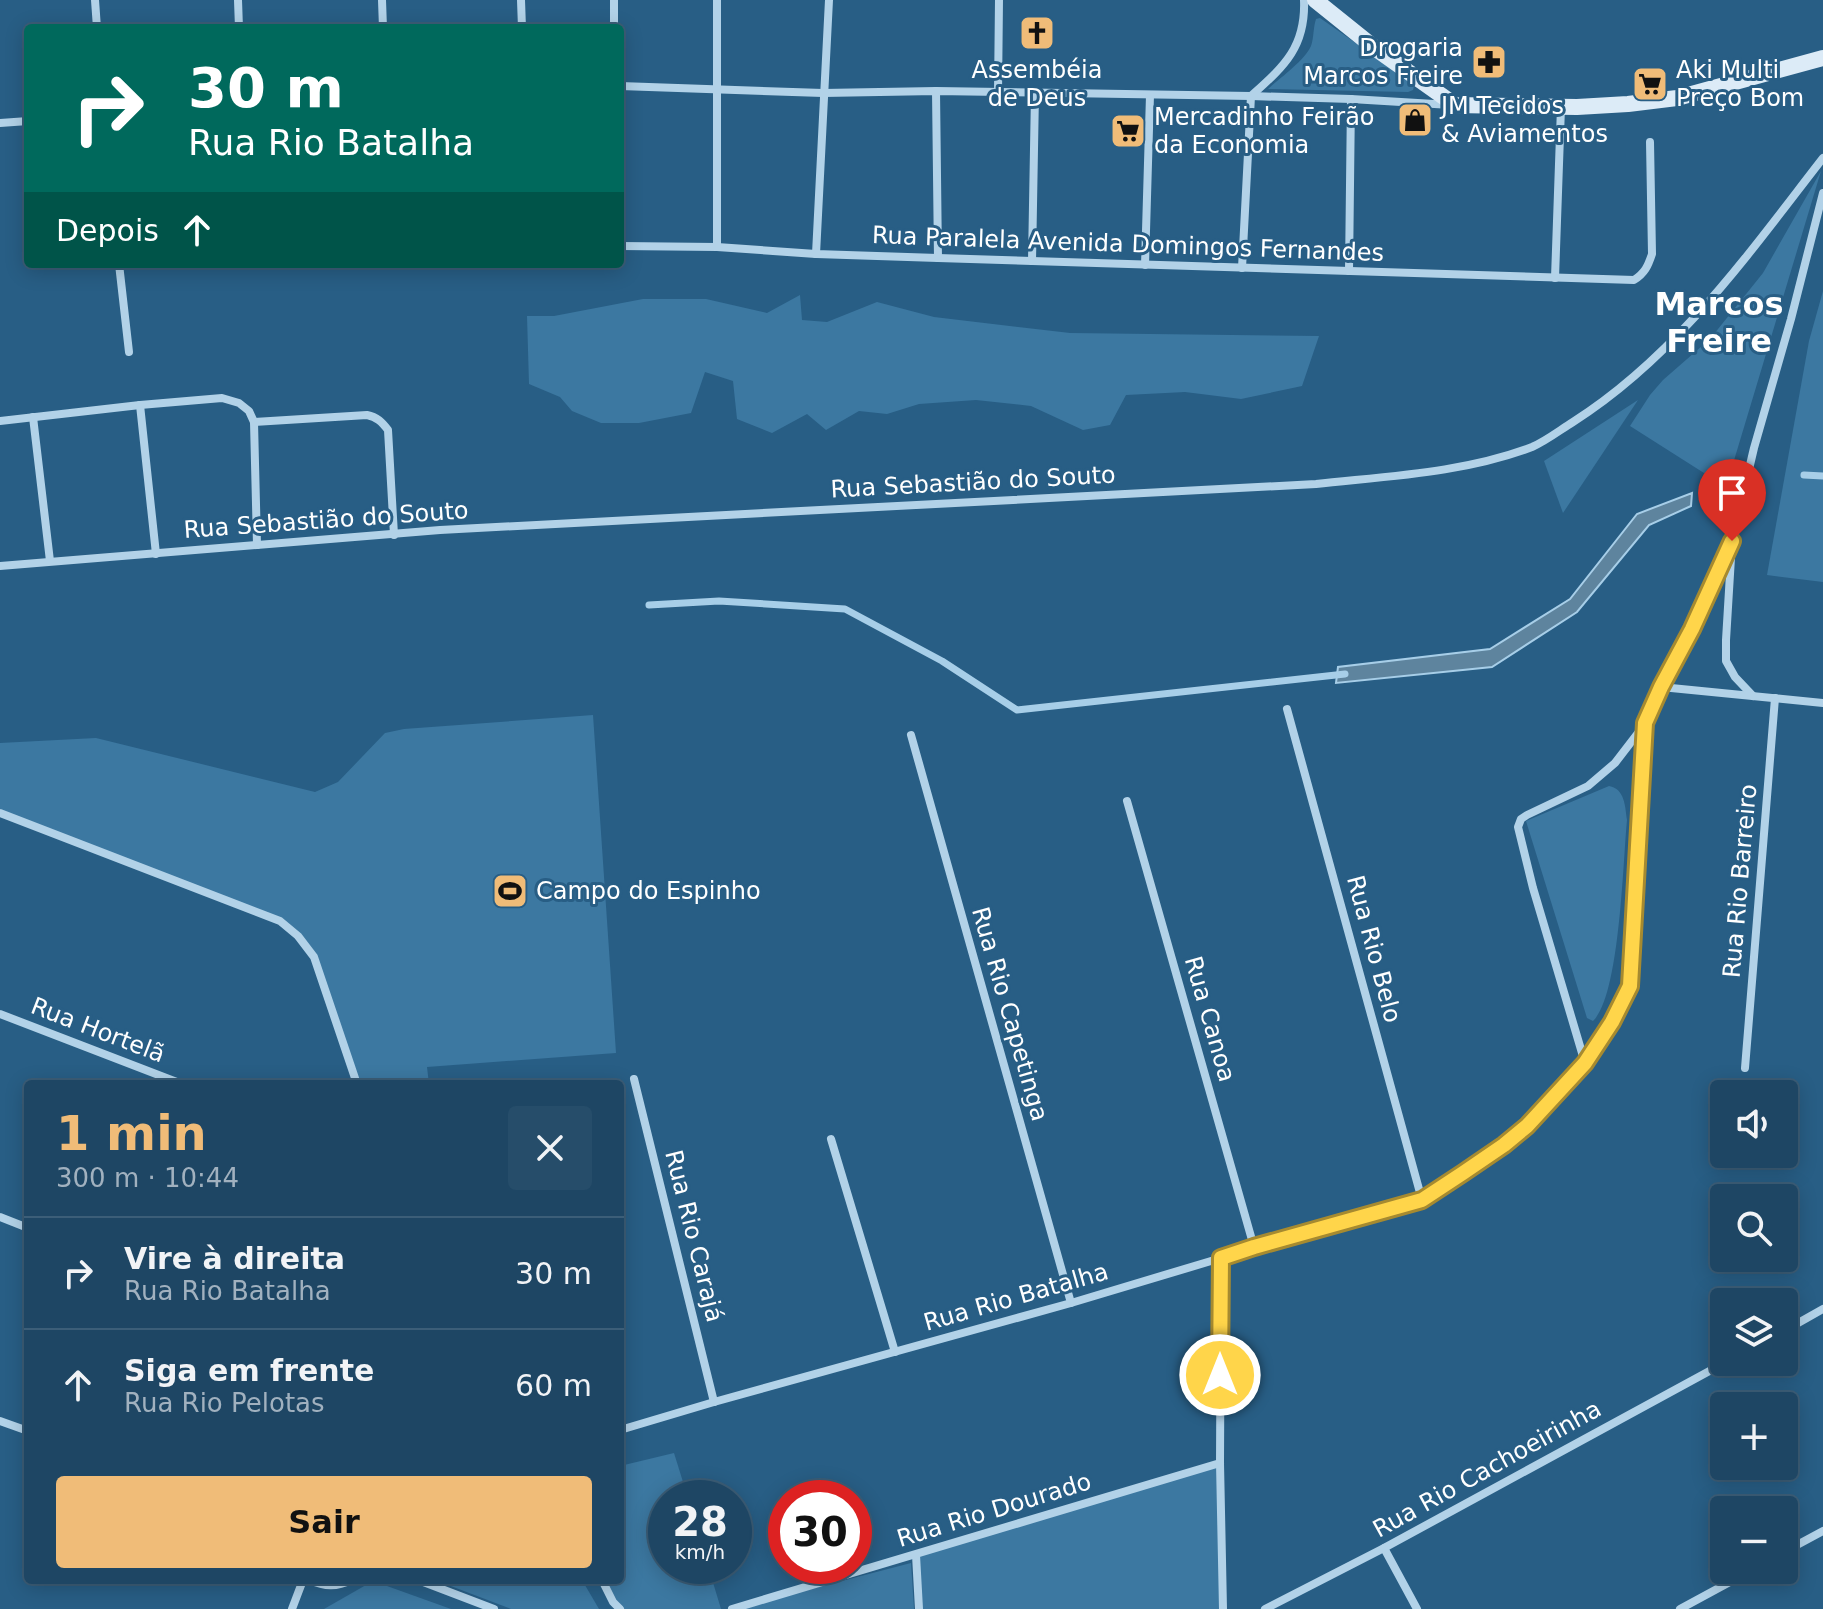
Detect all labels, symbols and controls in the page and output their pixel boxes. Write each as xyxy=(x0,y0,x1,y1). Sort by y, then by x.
church icon: Assembéia de Deus xyxy=(1018,14,1056,52)
place label: Drogaria Marcos Freire xyxy=(1303,34,1463,90)
pharmacy icon: Drogaria Marcos Freire xyxy=(1470,43,1508,81)
text: 30 m xyxy=(188,55,344,120)
icon: right xyxy=(56,56,160,160)
place label: Assembéia de Deus xyxy=(972,56,1102,112)
place label: Aki Multi Preço Bom xyxy=(1676,56,1804,112)
supermarket icon: Aki Multi Preço Bom xyxy=(1631,65,1669,103)
place label: JM Tecidos & Aviamentos xyxy=(1439,92,1608,148)
shop icon: JM Tecidos & Aviamentos xyxy=(1396,101,1434,139)
place label: Mercadinho Feirão da Economia xyxy=(1154,103,1375,159)
supermarket icon: Mercadinho Feirão da Economia xyxy=(1109,112,1147,150)
text: Rua Rio Batalha xyxy=(188,122,474,163)
icon: ahead xyxy=(175,208,219,252)
text: Depois xyxy=(56,213,159,248)
street label: Rua Paralela Avenida Domingos Fernandes xyxy=(871,221,1385,267)
district label: Marcos Freire xyxy=(1654,285,1784,360)
pin xyxy=(1698,459,1766,541)
street label: Rua Sebastião do Souto xyxy=(830,461,1116,503)
icon: arrive xyxy=(1710,471,1754,515)
street label: Rua Sebastião do Souto xyxy=(183,496,469,544)
street label: Rua Rio Barreiro xyxy=(1718,783,1762,979)
sports icon: Campo do Espinho xyxy=(491,872,529,910)
street label: Rua Rio Belo xyxy=(1341,872,1407,1026)
place label: Campo do Espinho xyxy=(536,877,761,905)
street label: Rua Rio Capetinga xyxy=(966,904,1054,1124)
street label: Rua Canoa xyxy=(1179,953,1241,1085)
street label: Rua Hortelã xyxy=(27,992,169,1068)
map controls xyxy=(1710,1080,1798,1584)
button: sound xyxy=(1710,1080,1798,1168)
text: 1 min xyxy=(56,1105,207,1161)
button: close xyxy=(508,1106,592,1190)
street label: Rua Rio Carajá xyxy=(659,1147,729,1325)
text: 300 m · 10:44 xyxy=(56,1163,239,1193)
button: search xyxy=(1710,1184,1798,1272)
text: Vire à direita xyxy=(124,1241,345,1276)
icon: right xyxy=(56,1251,100,1295)
text: 30 m xyxy=(515,1256,592,1291)
street label: Rua Rio Batalha xyxy=(920,1257,1112,1337)
text: Rua Rio Batalha xyxy=(124,1276,331,1306)
button: layers xyxy=(1710,1288,1798,1376)
position arrow xyxy=(1178,1333,1262,1417)
text: Siga em frente xyxy=(124,1353,374,1388)
icon: ahead xyxy=(56,1363,100,1407)
text: 60 m xyxy=(515,1368,592,1403)
text: Rua Rio Pelotas xyxy=(124,1388,325,1418)
button: + xyxy=(1710,1392,1798,1480)
street label: Rua Rio Cachoeirinha xyxy=(1368,1395,1606,1543)
street label: Rua Rio Dourado xyxy=(893,1467,1095,1553)
button: Sair xyxy=(56,1476,592,1568)
speed limit sign: 30 xyxy=(768,1480,872,1584)
button: − xyxy=(1710,1496,1798,1584)
text: 28 xyxy=(672,1499,728,1545)
text: km/h xyxy=(675,1540,725,1564)

